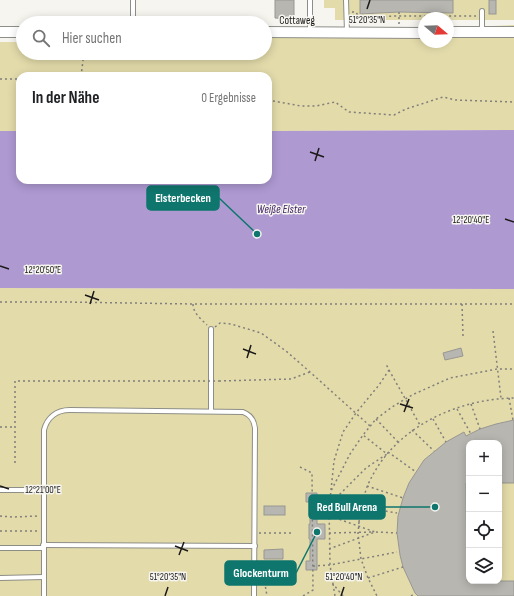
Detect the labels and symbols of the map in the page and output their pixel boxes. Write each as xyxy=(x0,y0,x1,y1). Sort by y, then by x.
north arrow xyxy=(418,12,454,48)
street label: Cottaweg xyxy=(279,14,315,27)
text: 51°20'35"N xyxy=(349,14,385,26)
callout: Elsterbecken xyxy=(147,186,219,210)
text: Elsterbecken xyxy=(155,191,211,206)
water label: Weiße Elster xyxy=(257,202,306,217)
text: 12°20'40"E xyxy=(453,214,489,226)
text: 12°20'50"E xyxy=(25,264,61,276)
text: 12°21'00"E xyxy=(25,484,61,496)
callout: Red Bull Arena xyxy=(309,495,385,519)
text: Red Bull Arena xyxy=(317,500,377,515)
callout: Glockenturm xyxy=(225,561,296,585)
text: Glockenturm xyxy=(233,566,289,581)
text: 51°20'35"N xyxy=(150,571,186,583)
text: 51°20'40"N xyxy=(326,571,362,583)

